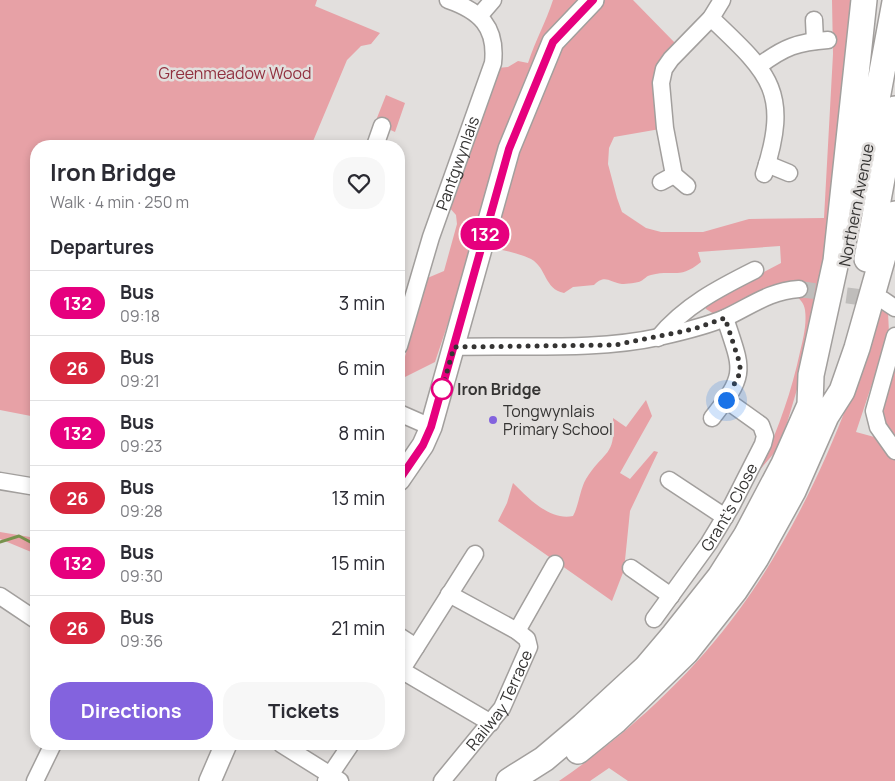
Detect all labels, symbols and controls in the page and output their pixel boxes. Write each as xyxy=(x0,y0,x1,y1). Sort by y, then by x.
park label: Greenmeadow Wood xyxy=(159,62,311,84)
street label: Pantgwynlais xyxy=(430,113,484,213)
street label: Northern Avenue xyxy=(833,142,879,268)
text: Iron Bridge xyxy=(50,155,176,188)
button: heart xyxy=(333,157,385,209)
text: Walk · 4 min · 250 m xyxy=(50,191,189,213)
line badge: 132 xyxy=(456,218,514,250)
text: 132 xyxy=(470,222,500,246)
text: Departures xyxy=(50,234,154,260)
text: Bus xyxy=(120,279,154,305)
text: 3 min xyxy=(339,290,385,316)
text: 132 xyxy=(63,291,92,315)
text: 09:18 xyxy=(120,305,160,327)
text: Bus xyxy=(120,344,154,370)
text: 6 min xyxy=(338,355,385,381)
text: 26 xyxy=(67,356,88,380)
text: 09:21 xyxy=(120,370,160,392)
marker: Iron Bridge xyxy=(431,378,453,400)
place label: Iron Bridge xyxy=(457,378,542,400)
your location xyxy=(714,388,739,413)
place label: Tongwynlais Primary School xyxy=(503,400,613,440)
text: Bus xyxy=(120,409,154,435)
marker: Tongwynlais Primary School xyxy=(487,414,499,426)
text: 8 min xyxy=(338,420,385,446)
text: 132 xyxy=(63,421,92,445)
text: 09:23 xyxy=(120,435,162,457)
street label: Grant's Close xyxy=(696,459,762,556)
text: Bus xyxy=(120,474,154,500)
text: 13 min xyxy=(331,485,385,511)
text: 26 xyxy=(67,486,88,510)
text: 09:28 xyxy=(120,500,163,522)
text: Bus xyxy=(120,539,154,565)
text: 15 min xyxy=(331,550,385,576)
text: 132 xyxy=(63,551,92,575)
text: 09:30 xyxy=(120,565,163,587)
text: Bus xyxy=(120,604,154,630)
text: 21 min xyxy=(331,615,385,641)
text: 26 xyxy=(67,616,88,640)
text: 09:36 xyxy=(120,630,163,652)
street label: Railway Terrace xyxy=(461,646,537,755)
button: Directions xyxy=(50,682,213,740)
button: Tickets xyxy=(223,682,385,740)

